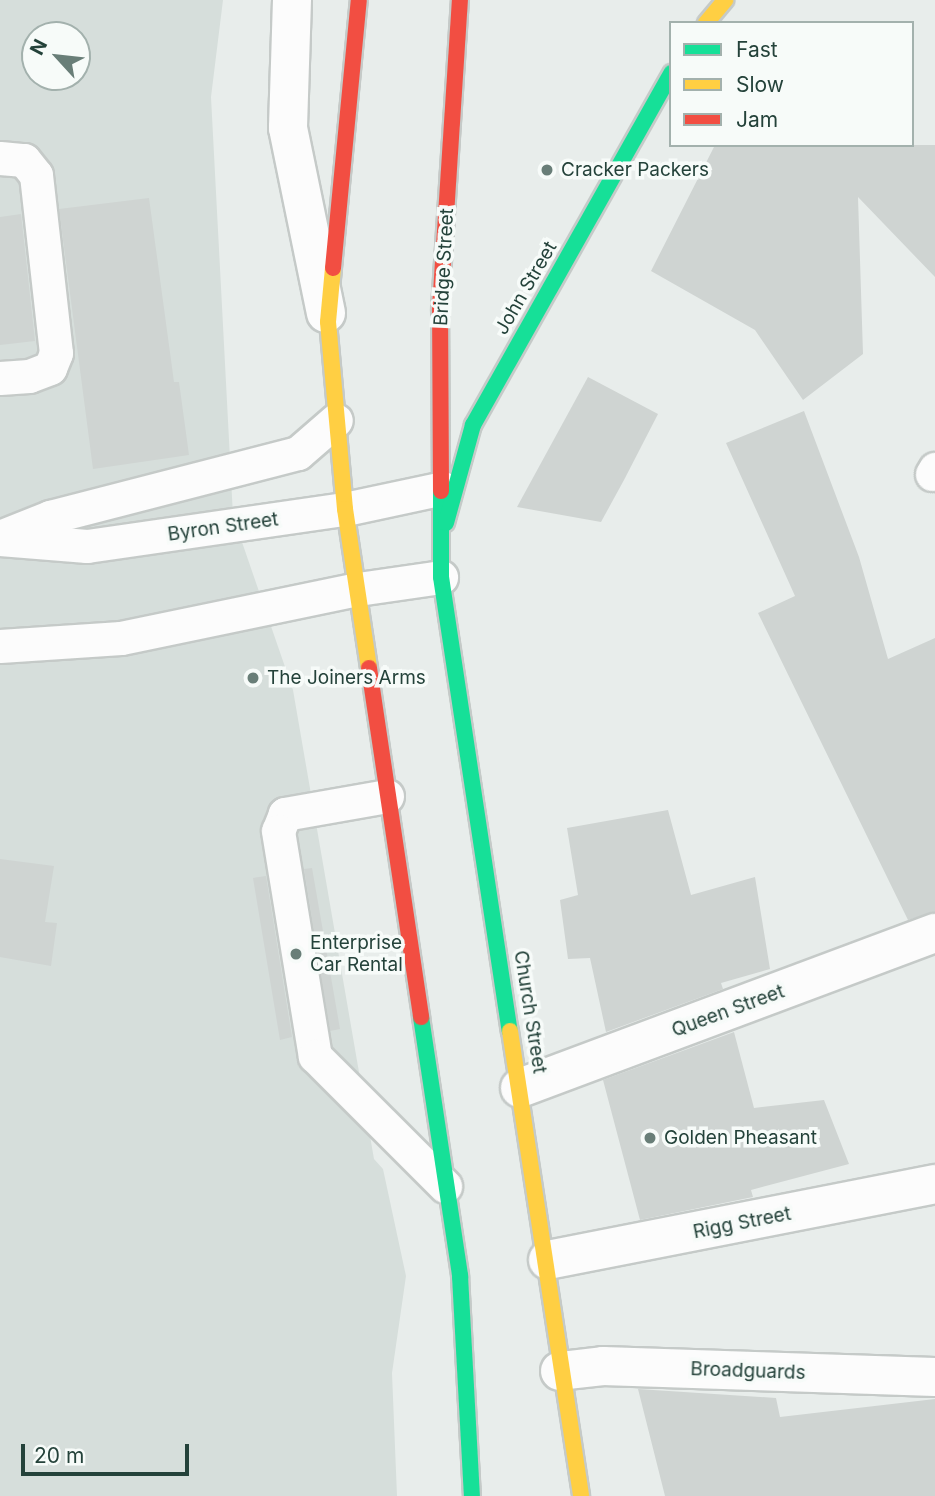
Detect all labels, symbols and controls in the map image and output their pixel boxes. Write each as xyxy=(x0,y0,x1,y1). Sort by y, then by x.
north arrow xyxy=(21,21,91,91)
legend xyxy=(669,21,914,147)
text: N xyxy=(25,35,52,59)
text: Fast xyxy=(736,37,778,62)
text: Slow xyxy=(736,72,784,97)
text: Jam xyxy=(736,107,778,132)
place label: Cracker Packers xyxy=(561,159,709,181)
marker: Cracker Packers xyxy=(539,162,555,178)
street label: Bridge Street xyxy=(430,208,458,326)
street label: John Street xyxy=(490,237,562,339)
street label: Byron Street xyxy=(166,508,280,546)
place label: The Joiners Arms xyxy=(267,667,426,689)
marker: The Joiners Arms xyxy=(245,670,261,686)
place label: Enterprise Car Rental xyxy=(310,932,403,976)
marker: Enterprise Car Rental xyxy=(288,946,304,962)
street label: Church Street xyxy=(509,949,551,1075)
street label: Queen Street xyxy=(669,980,787,1042)
place label: Golden Pheasant xyxy=(664,1127,817,1149)
marker: Golden Pheasant xyxy=(642,1130,658,1146)
street label: Rigg Street xyxy=(691,1202,793,1244)
street label: Broadguards xyxy=(690,1358,806,1384)
scale bar xyxy=(24,1430,192,1474)
text: 20 m xyxy=(34,1443,84,1468)

